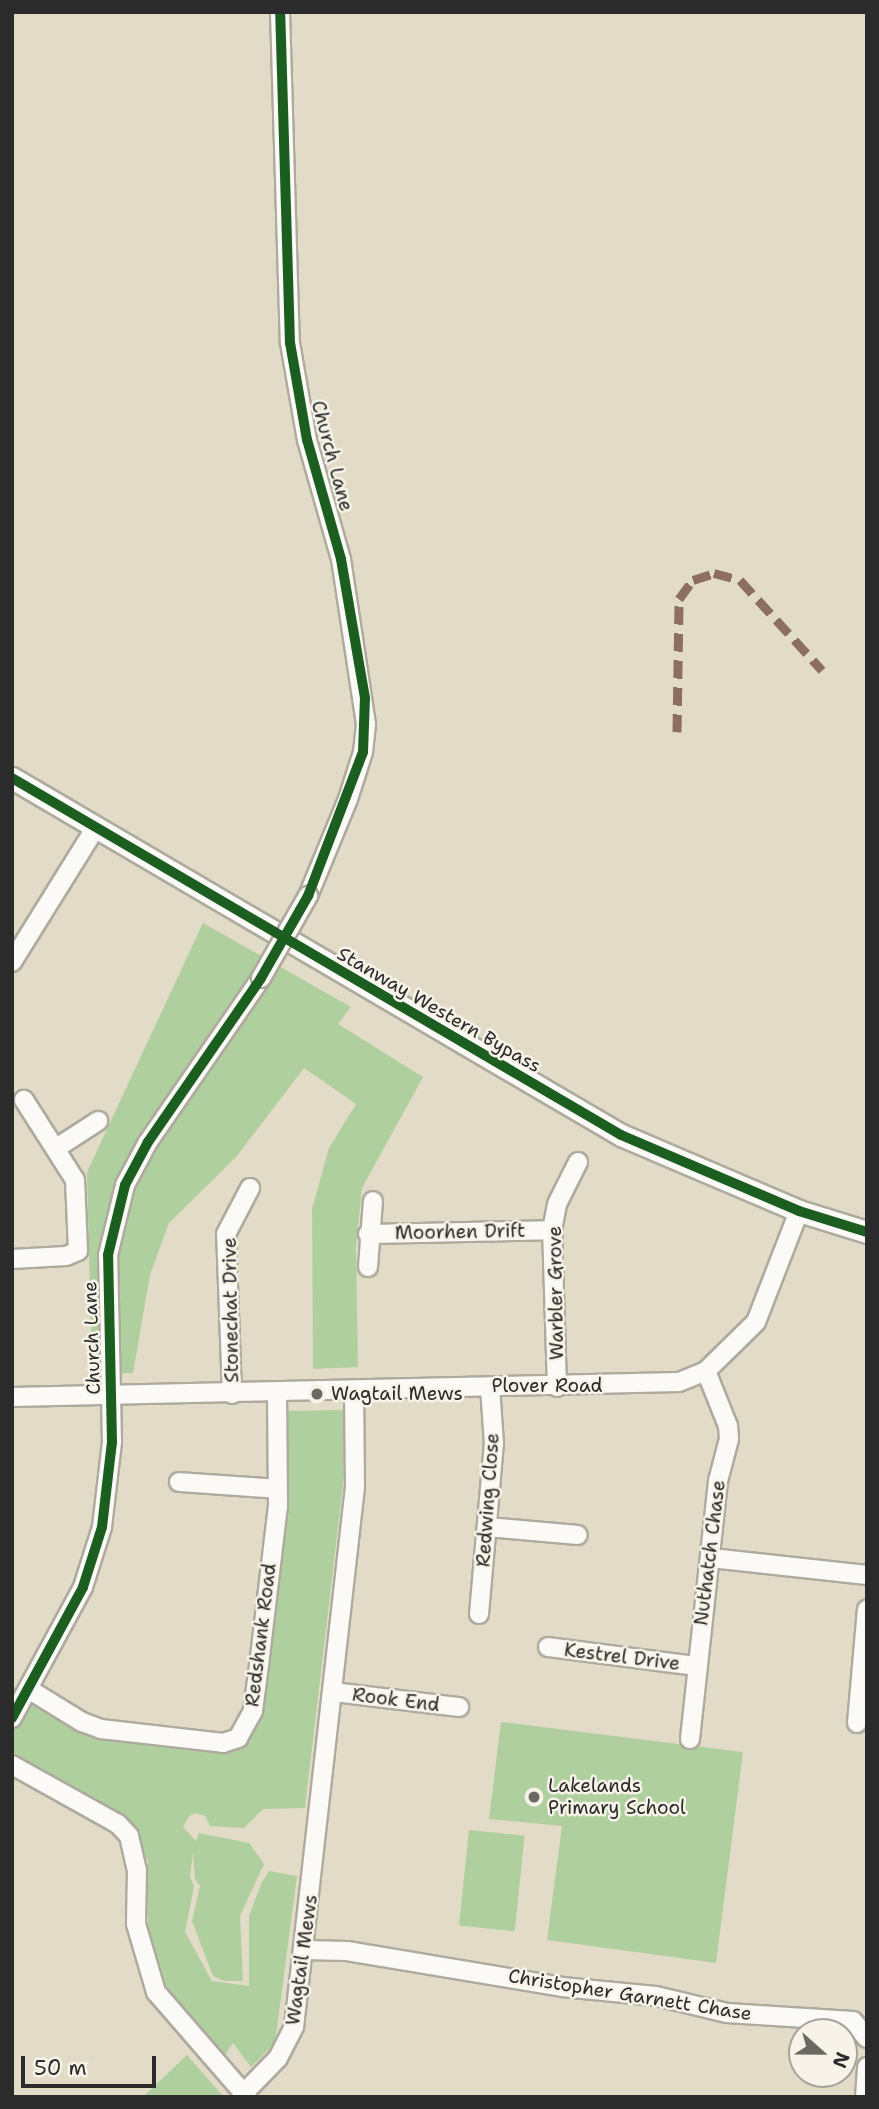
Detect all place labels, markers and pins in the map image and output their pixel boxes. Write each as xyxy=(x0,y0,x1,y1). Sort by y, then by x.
place label: Wagtail Mews xyxy=(331,1383,463,1405)
marker: Wagtail Mews xyxy=(309,1386,325,1402)
place label: Lakelands Primary School xyxy=(548,1775,686,1819)
marker: Lakelands Primary School xyxy=(526,1789,542,1805)

